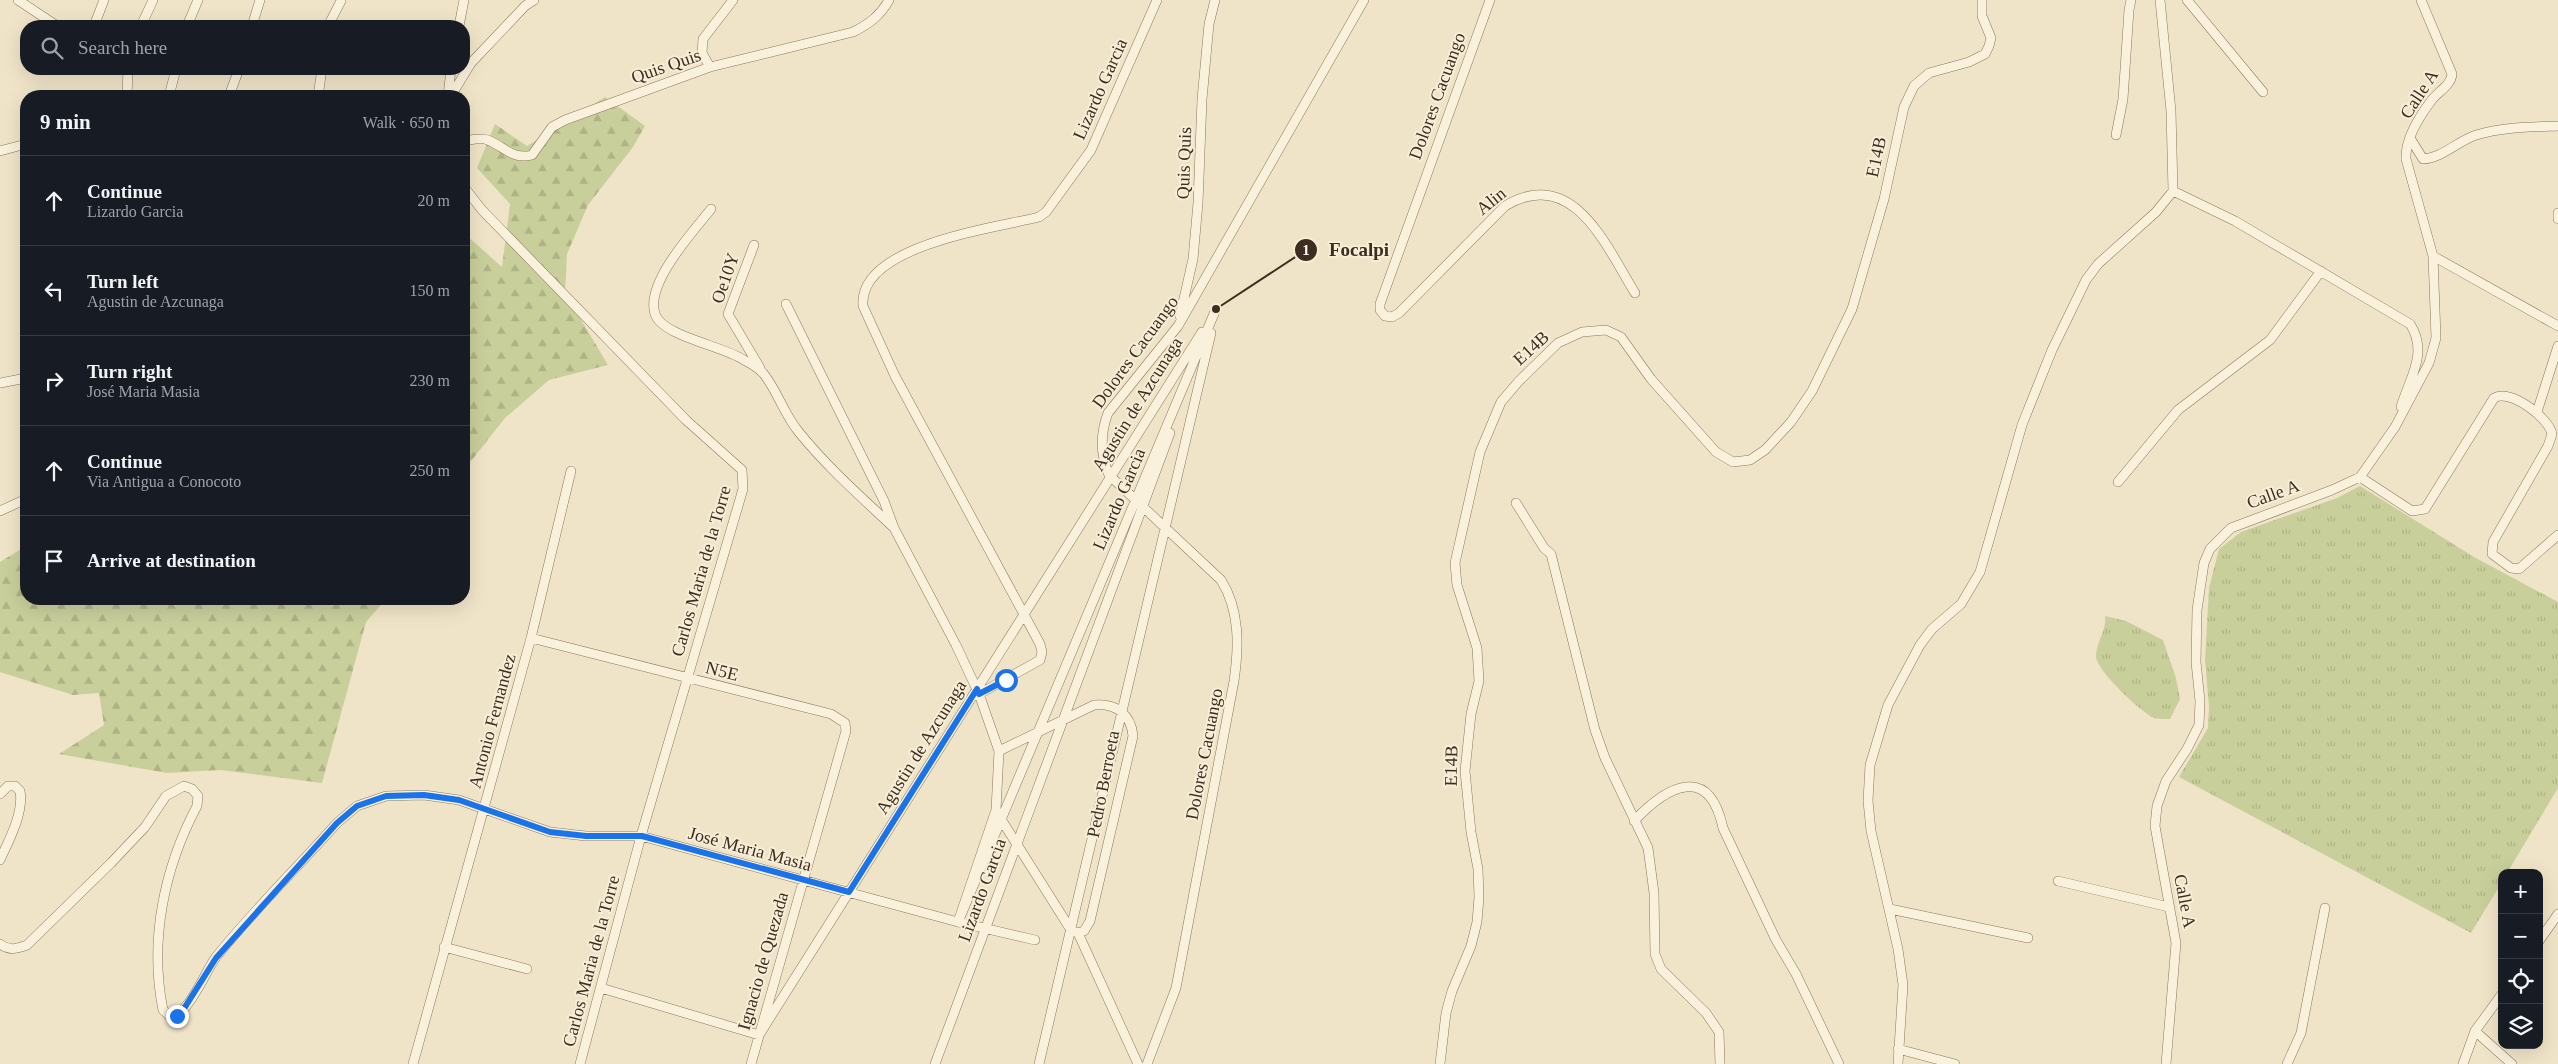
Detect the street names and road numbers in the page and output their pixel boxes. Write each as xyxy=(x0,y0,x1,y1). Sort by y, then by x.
street label: Dolores Cacuango xyxy=(1405,30,1469,162)
street label: Lizardo Garcia xyxy=(1069,35,1131,143)
street label: Quis Quis xyxy=(628,45,704,87)
street label: Calle A xyxy=(2396,66,2442,122)
street label: Quis Quis xyxy=(1173,126,1195,200)
street label: E14B xyxy=(1862,135,1890,179)
street label: Alin xyxy=(1472,183,1510,219)
street label: Oe10Y xyxy=(707,250,743,306)
street label: Dolores Cacuango xyxy=(1088,292,1182,412)
street label: E14B xyxy=(1509,327,1553,369)
street label: Agustin de Azcunaga xyxy=(1088,333,1186,475)
street label: Lizardo Garcia xyxy=(1089,445,1149,553)
street label: Calle A xyxy=(2244,475,2302,513)
street label: Carlos Maria de la Torre xyxy=(667,483,735,659)
street label: Antonio Fernandez xyxy=(464,652,520,790)
street label: N5E xyxy=(704,657,740,685)
street label: Agustin de Azcunaga xyxy=(872,676,970,818)
street label: Dolores Cacuango xyxy=(1181,687,1227,821)
street label: Pedro Berroeta xyxy=(1083,729,1123,839)
street label: E14B xyxy=(1441,745,1461,787)
street label: José Maria Masia xyxy=(686,823,814,875)
street label: Lizardo Garcia xyxy=(954,836,1010,944)
street label: Calle A xyxy=(2170,872,2200,930)
street label: Carlos Maria de la Torre xyxy=(559,873,623,1049)
street label: Ignacio de Quezada xyxy=(734,890,792,1032)

